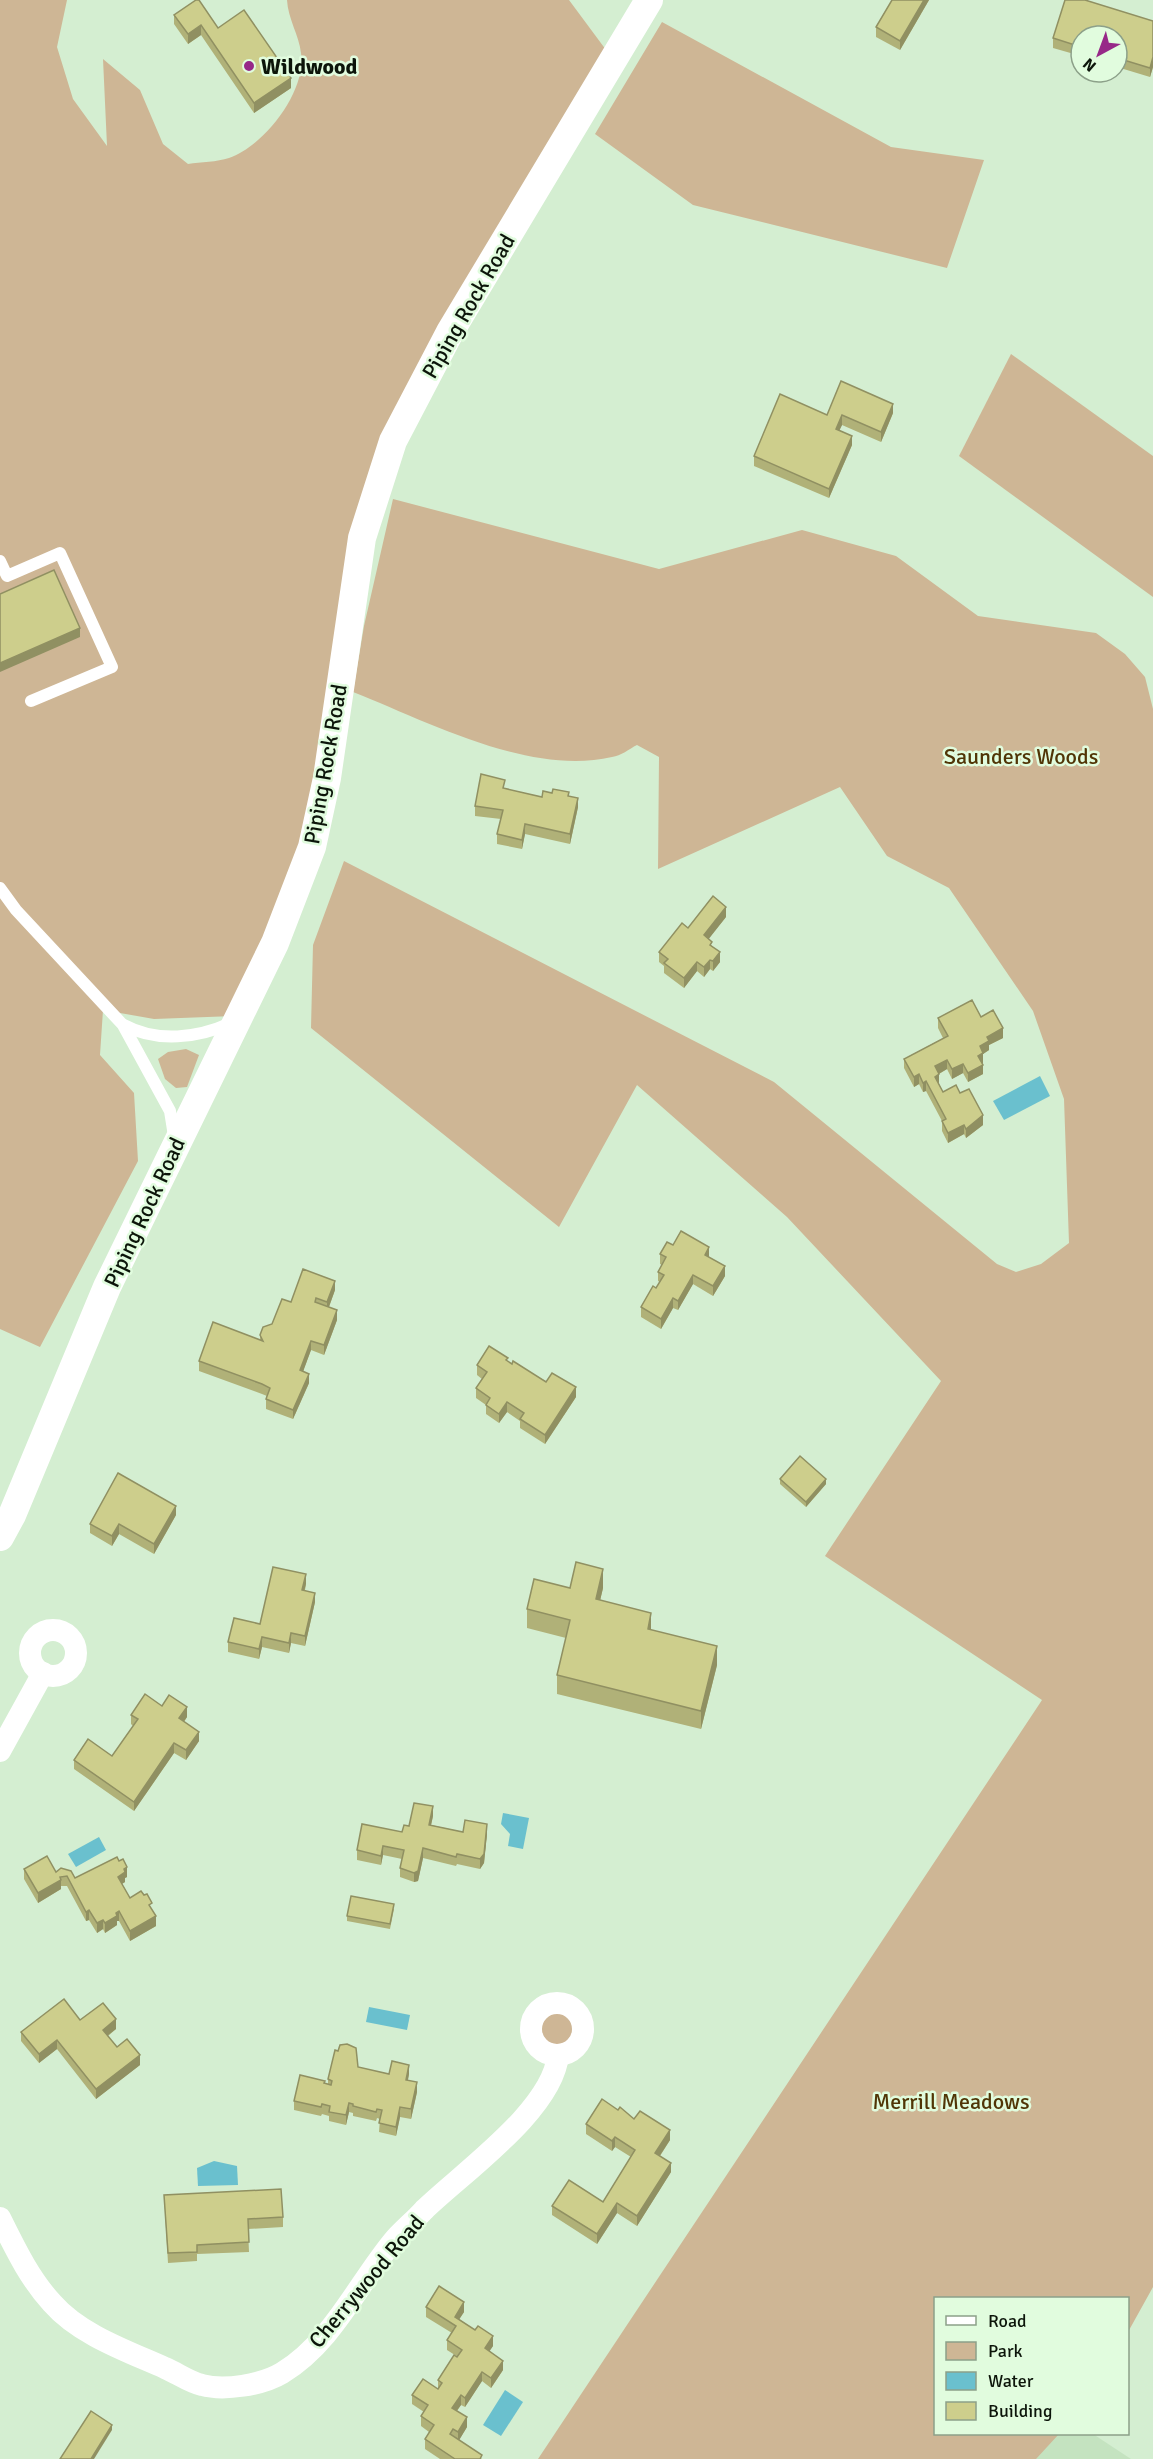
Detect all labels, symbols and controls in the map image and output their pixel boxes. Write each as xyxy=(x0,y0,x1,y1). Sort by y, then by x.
north arrow xyxy=(1069,24,1129,84)
place label: Wildwood xyxy=(261,53,357,80)
text: N xyxy=(1079,53,1101,76)
marker: Wildwood xyxy=(242,59,256,73)
street label: Piping Rock Road xyxy=(416,229,521,383)
street label: Piping Rock Road xyxy=(298,682,353,846)
park label: Saunders Woods xyxy=(944,743,1098,770)
street label: Piping Rock Road xyxy=(98,1133,191,1291)
park label: Merrill Meadows xyxy=(872,2088,1030,2115)
street label: Cherrywood Road xyxy=(303,2209,430,2353)
legend xyxy=(934,2297,1129,2435)
text: Road xyxy=(988,2310,1027,2332)
text: Park xyxy=(988,2340,1023,2362)
text: Water xyxy=(988,2370,1034,2392)
text: Building xyxy=(988,2400,1052,2422)

